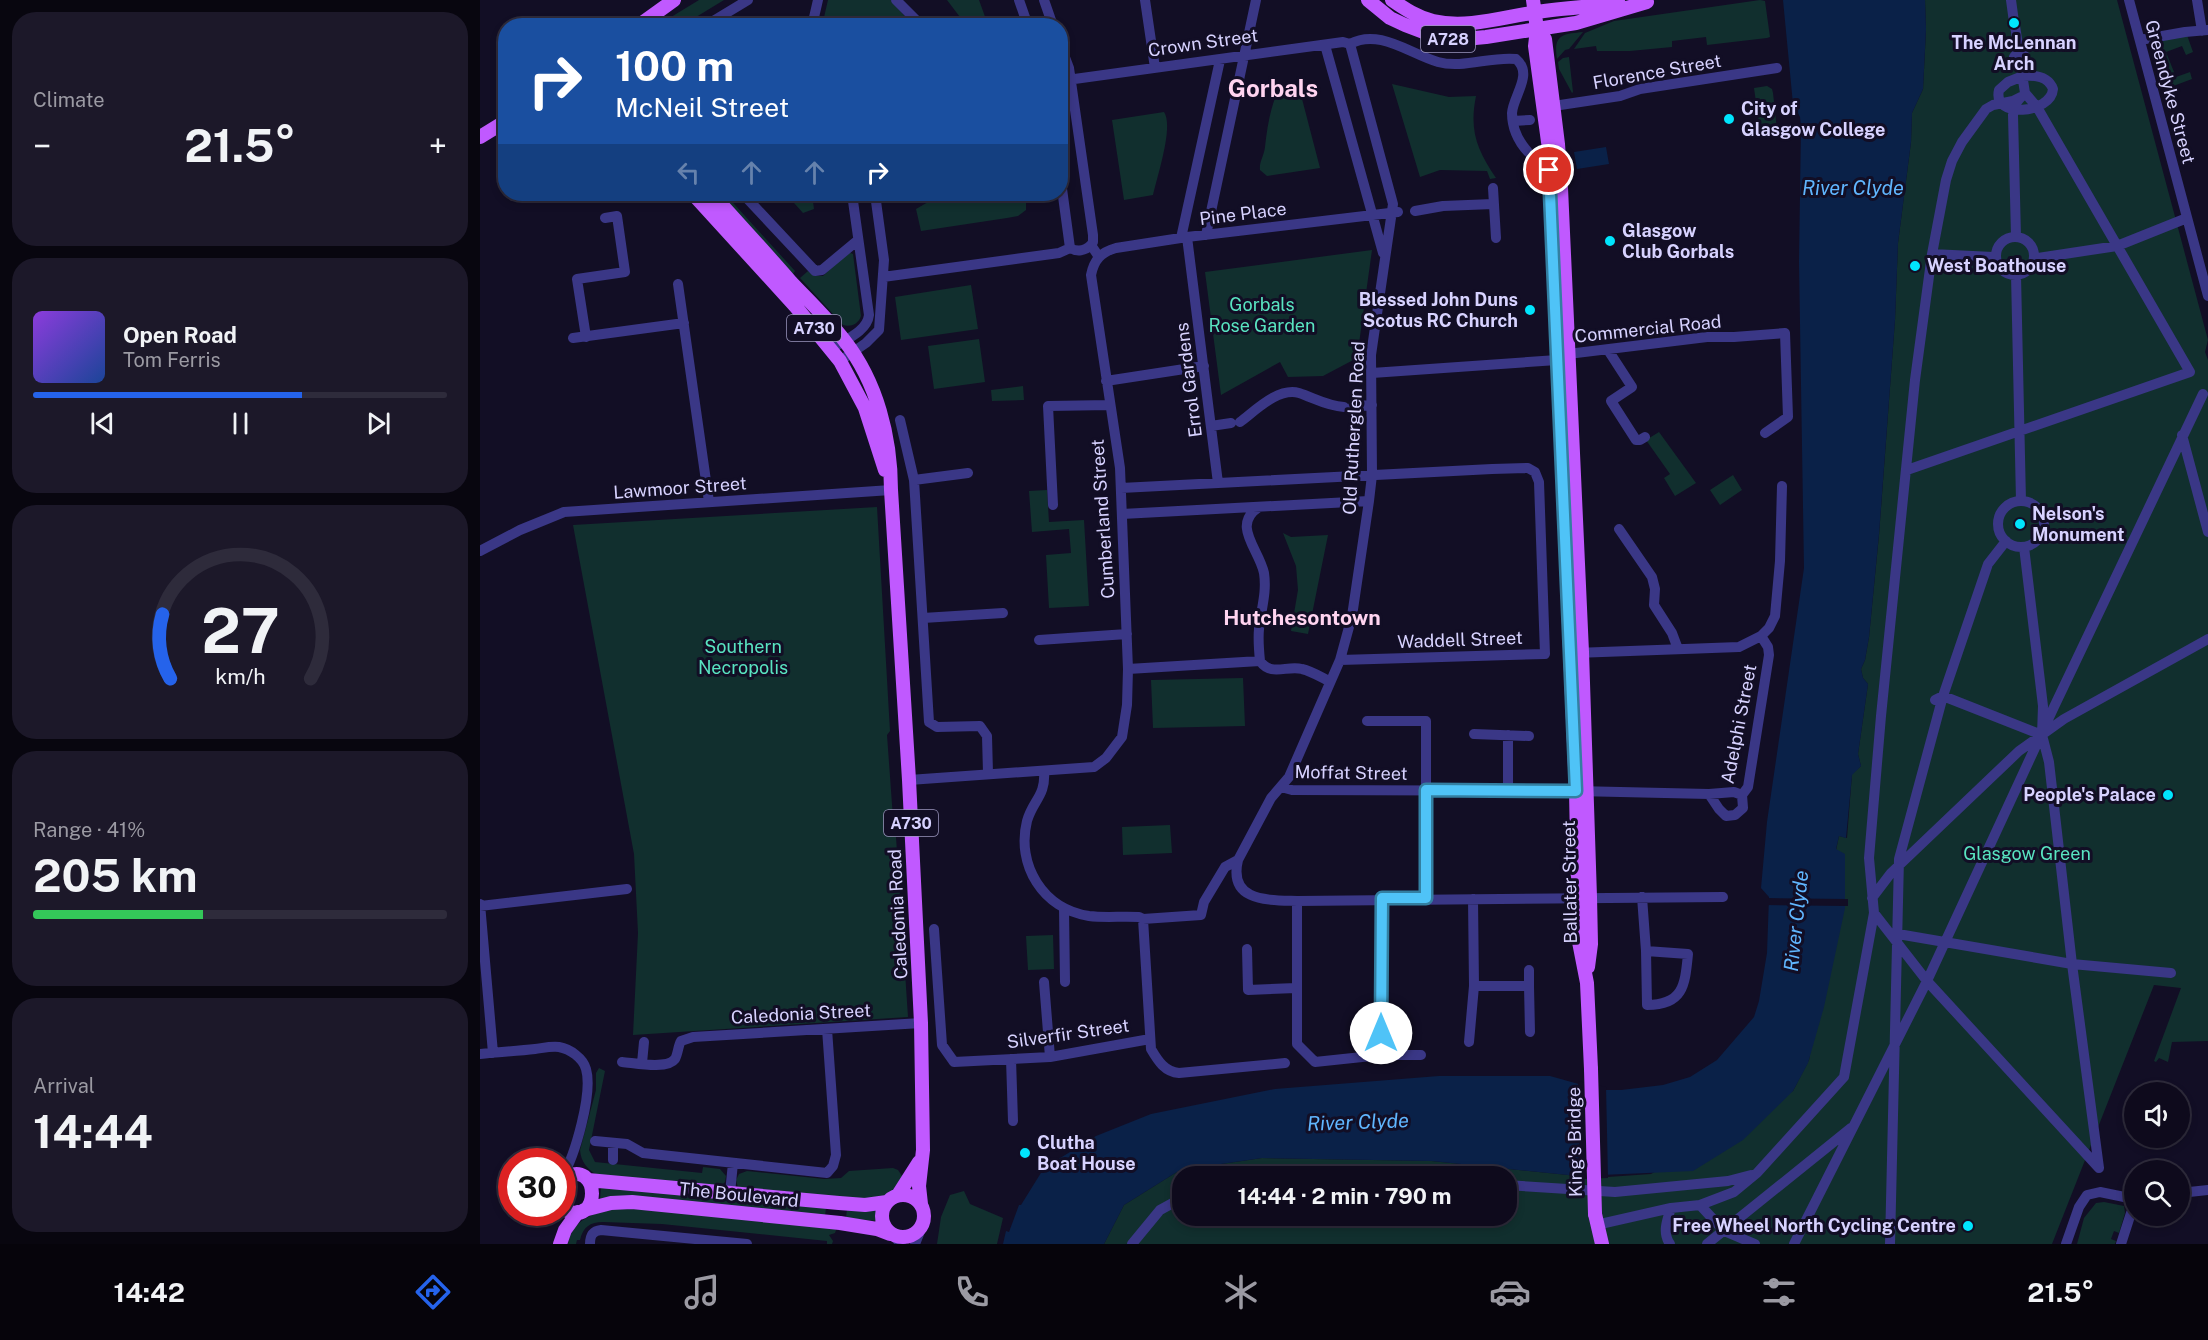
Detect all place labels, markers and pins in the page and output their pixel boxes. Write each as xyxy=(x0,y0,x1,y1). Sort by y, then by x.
marker: The McLennan Arch xyxy=(2007,16,2021,30)
place label: The McLennan Arch xyxy=(1952,32,2076,74)
place label: City of Glasgow College xyxy=(1741,98,1885,140)
marker: City of Glasgow College xyxy=(1722,112,1736,126)
pin xyxy=(1523,144,1574,195)
place label: Glasgow Club Gorbals xyxy=(1622,220,1734,262)
marker: Glasgow Club Gorbals xyxy=(1603,234,1617,248)
place label: West Boathouse xyxy=(1927,255,2066,276)
marker: West Boathouse xyxy=(1908,259,1922,273)
place label: Blessed John Duns Scotus RC Church xyxy=(1359,289,1518,331)
marker: Blessed John Duns Scotus RC Church xyxy=(1523,303,1537,317)
place label: Nelson's Monument xyxy=(2032,503,2124,545)
marker: Nelson's Monument xyxy=(2013,517,2027,531)
place label: People's Palace xyxy=(2023,784,2156,805)
marker: People's Palace xyxy=(2161,788,2175,802)
place label: Clutha Boat House xyxy=(1037,1132,1136,1174)
marker: Clutha Boat House xyxy=(1018,1146,1032,1160)
place label: Free Wheel North Cycling Centre xyxy=(1672,1215,1956,1236)
marker: Free Wheel North Cycling Centre xyxy=(1961,1219,1975,1233)

